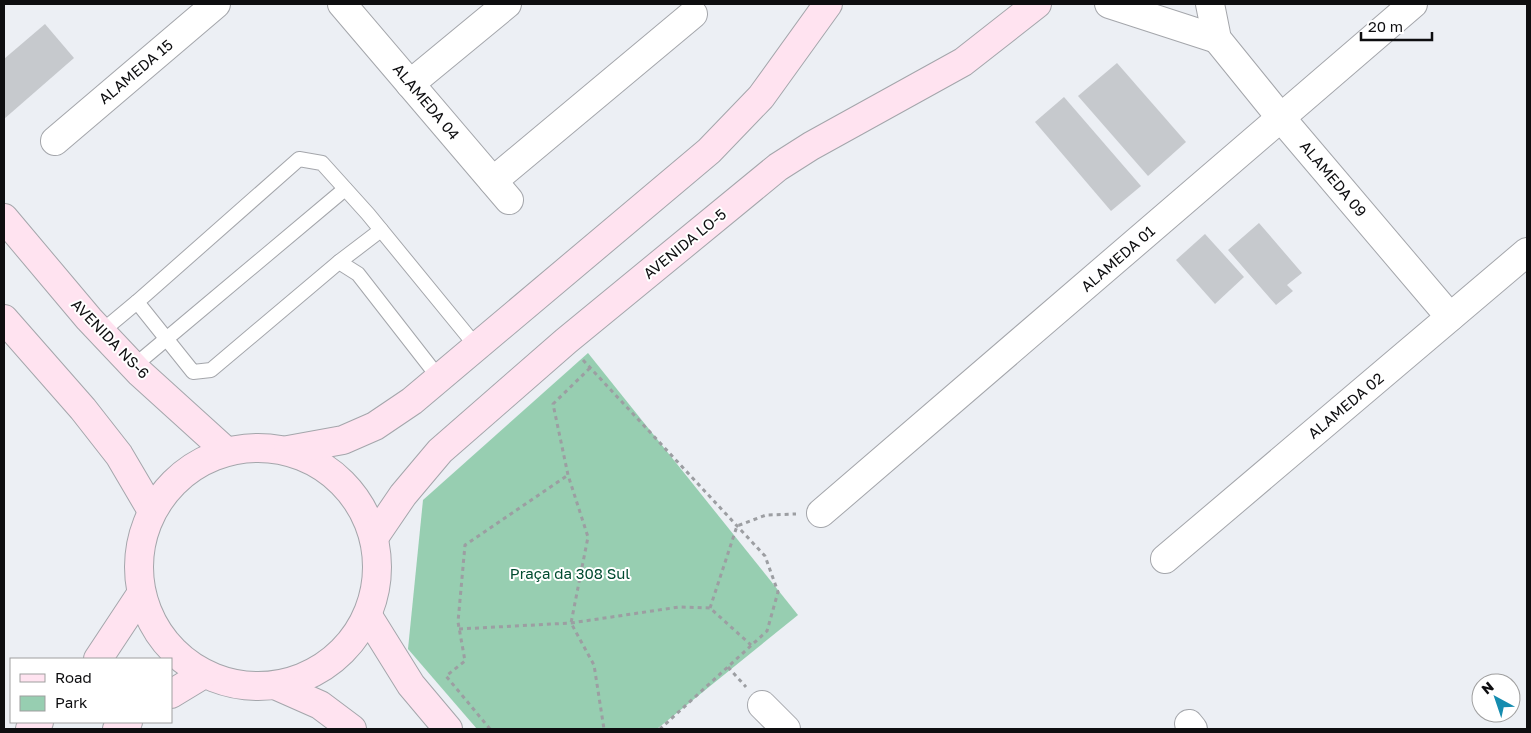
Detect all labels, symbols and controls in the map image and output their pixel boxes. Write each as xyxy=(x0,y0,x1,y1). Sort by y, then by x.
scale bar xyxy=(1361,10,1432,42)
text: 20 m xyxy=(1368,17,1403,35)
street label: ALAMEDA 15 xyxy=(95,35,176,107)
street label: ALAMEDA 04 xyxy=(390,60,464,143)
street label: ALAMEDA 09 xyxy=(1297,137,1371,220)
street label: AVENIDA LO-5 xyxy=(639,204,729,282)
street label: ALAMEDA 01 xyxy=(1077,221,1158,295)
street label: AVENIDA NS-6 xyxy=(68,295,153,382)
street label: ALAMEDA 02 xyxy=(1304,368,1387,442)
park label: Praça da 308 Sul xyxy=(510,564,630,582)
legend xyxy=(10,658,172,723)
text: Road xyxy=(55,668,92,686)
north arrow xyxy=(1471,673,1521,723)
text: N xyxy=(1478,678,1497,698)
text: Park xyxy=(55,693,88,711)

